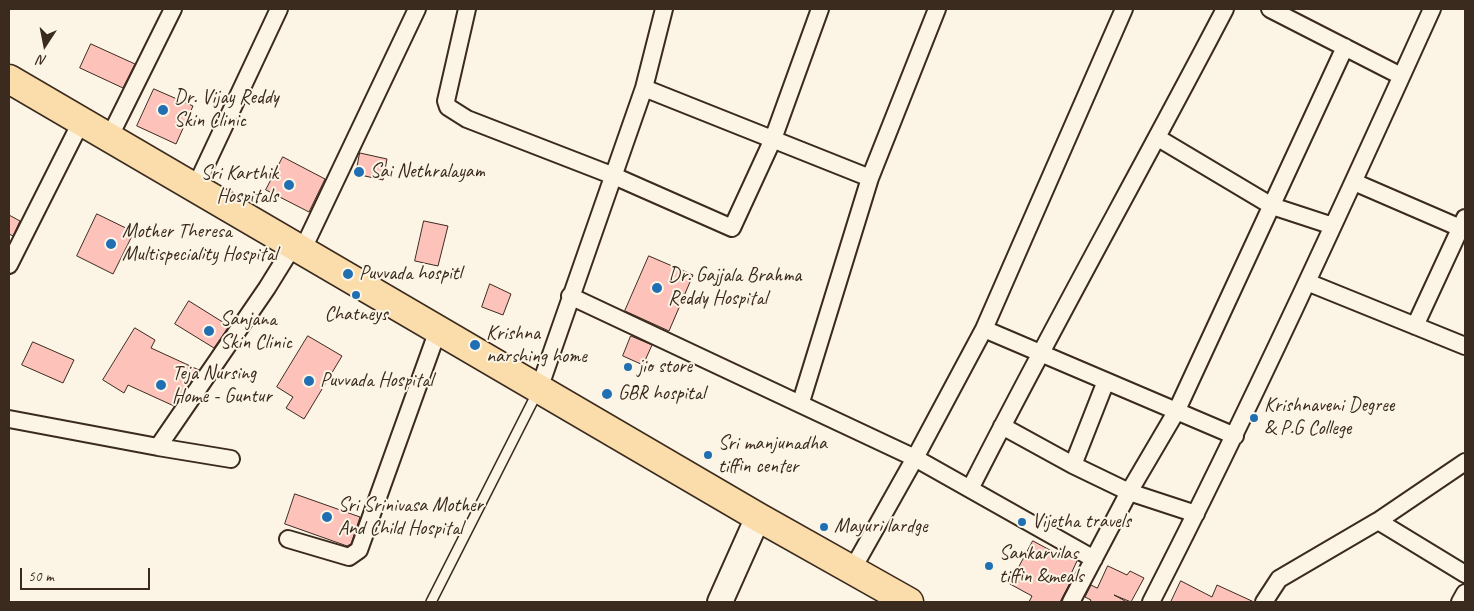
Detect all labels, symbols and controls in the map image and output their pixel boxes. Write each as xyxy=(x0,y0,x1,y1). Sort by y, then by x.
north arrow xyxy=(20,20,70,70)
text: N xyxy=(36,51,48,69)
place label: Dr. Vijay Reddy Skin Clinic xyxy=(174,86,279,133)
marker: Dr. Vijay Reddy Skin Clinic xyxy=(156,103,170,117)
place label: Sai Nethralayam xyxy=(370,160,485,184)
place label: Sri Karthik Hospitals xyxy=(201,162,278,209)
marker: Sai Nethralayam xyxy=(352,165,366,179)
marker: Sri Karthik Hospitals xyxy=(282,178,296,192)
place label: Mother Theresa Multispeciality Hospital xyxy=(122,220,277,267)
marker: Mother Theresa Multispeciality Hospital xyxy=(104,237,118,251)
place label: Puvvada hospitl xyxy=(359,262,462,286)
place label: Dr. Gajjala Brahma Reddy Hospital xyxy=(668,264,801,311)
marker: Puvvada hospitl xyxy=(341,267,355,281)
marker: Dr. Gajjala Brahma Reddy Hospital xyxy=(650,281,664,295)
marker: Chatneys xyxy=(350,289,362,301)
place label: Chatneys xyxy=(324,303,388,327)
place label: Sanjana Skin Clinic xyxy=(220,308,292,355)
place label: Krishna narshing home xyxy=(486,322,587,369)
marker: Sanjana Skin Clinic xyxy=(202,324,216,338)
marker: Krishna narshing home xyxy=(468,338,482,352)
place label: jio store xyxy=(638,355,692,379)
marker: jio store xyxy=(622,361,634,373)
place label: Teja Nursing Home - Guntur xyxy=(172,362,272,409)
place label: Puvvada Hospital xyxy=(320,369,433,393)
marker: Puvvada Hospital xyxy=(302,374,316,388)
marker: Teja Nursing Home - Guntur xyxy=(154,378,168,392)
place label: GBR hospital xyxy=(618,382,705,406)
marker: GBR hospital xyxy=(600,387,614,401)
place label: Krishnaveni Degree & P.G College xyxy=(1264,394,1394,441)
marker: Krishnaveni Degree & P.G College xyxy=(1248,412,1260,424)
place label: Sri manjunadha tiffin center xyxy=(718,432,827,479)
marker: Sri manjunadha tiffin center xyxy=(702,449,714,461)
place label: Sri Srinivasa Mother And Child Hospital xyxy=(338,494,483,541)
marker: Sri Srinivasa Mother And Child Hospital xyxy=(320,510,334,524)
place label: Vijetha travels xyxy=(1032,510,1131,534)
place label: Mayuri lardge xyxy=(834,515,928,539)
marker: Vijetha travels xyxy=(1016,516,1028,528)
marker: Mayuri lardge xyxy=(818,521,830,533)
place label: Sankarvilas tiffin &meals xyxy=(999,542,1084,589)
scale bar xyxy=(22,558,152,590)
marker: Sankarvilas tiffin &meals xyxy=(983,560,995,572)
text: 50 m xyxy=(28,567,54,586)

